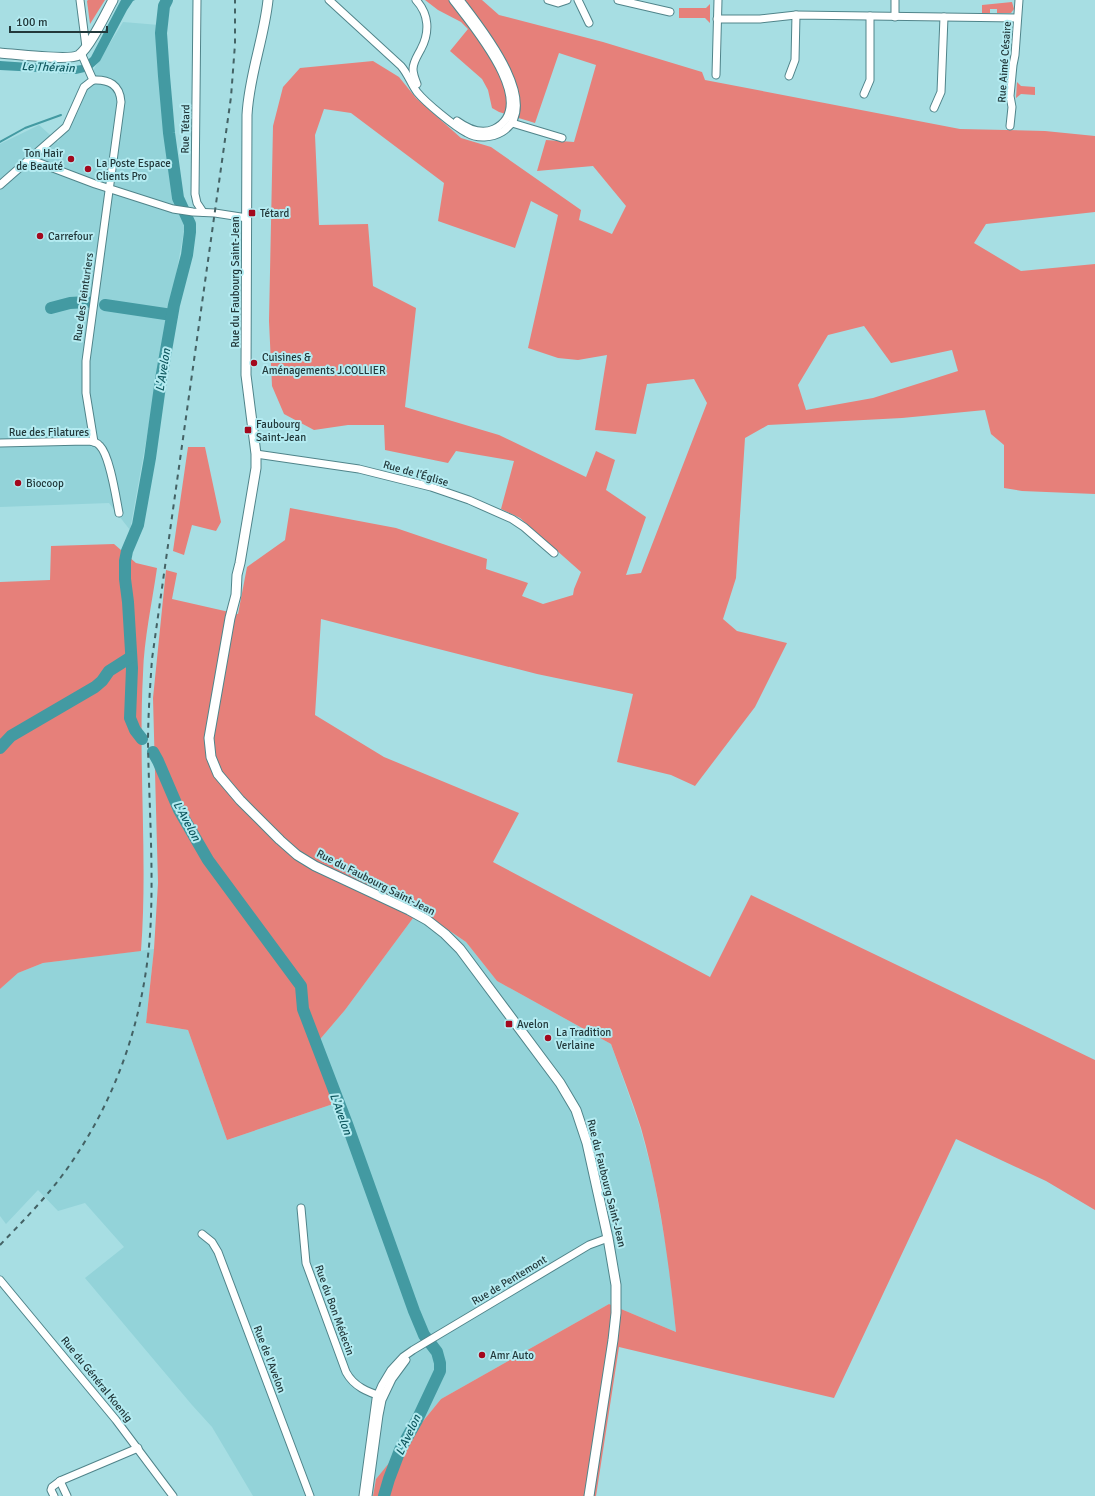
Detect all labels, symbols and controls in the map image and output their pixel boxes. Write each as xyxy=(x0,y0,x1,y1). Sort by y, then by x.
scale bar xyxy=(10,8,107,34)
text: 100 m xyxy=(16,15,48,30)
street label: Rue Aimé Césaire xyxy=(995,21,1014,103)
water label: Le Thérain xyxy=(21,59,75,76)
street label: Rue Tétard xyxy=(179,104,192,154)
place label: Ton Hair de Beauté xyxy=(16,147,63,173)
marker: Ton Hair de Beauté xyxy=(66,154,76,164)
place label: La Poste Espace Clients Pro xyxy=(96,157,171,183)
marker: La Poste Espace Clients Pro xyxy=(83,164,93,174)
place label: Tétard xyxy=(260,207,289,220)
marker: Tétard xyxy=(247,208,257,218)
street label: Rue du Faubourg Saint-Jean xyxy=(229,216,242,348)
place label: Carrefour xyxy=(48,230,93,243)
marker: Carrefour xyxy=(35,231,45,241)
street label: Rue des Teinturiers xyxy=(71,252,96,342)
water label: L'Avelon xyxy=(153,347,174,393)
place label: Cuisines & Aménagements J.COLLIER xyxy=(262,351,386,377)
marker: Cuisines & Aménagements J.COLLIER xyxy=(249,358,259,368)
place label: Faubourg Saint-Jean xyxy=(256,418,306,444)
marker: Faubourg Saint-Jean xyxy=(243,425,253,435)
street label: Rue des Filatures xyxy=(9,426,89,439)
street label: Rue de l'Église xyxy=(382,457,450,489)
place label: Biocoop xyxy=(26,477,64,490)
marker: Biocoop xyxy=(13,478,23,488)
water label: L'Avelon xyxy=(170,799,204,844)
street label: Rue du Faubourg Saint-Jean xyxy=(314,847,437,918)
place label: Avelon xyxy=(517,1018,549,1031)
marker: Avelon xyxy=(504,1019,514,1029)
place label: La Tradition Verlaine xyxy=(556,1026,611,1052)
marker: La Tradition Verlaine xyxy=(543,1033,553,1043)
water label: L'Avelon xyxy=(326,1091,355,1137)
street label: Rue du Faubourg Saint-Jean xyxy=(584,1118,629,1248)
street label: Rue de Pentemont xyxy=(469,1253,549,1308)
street label: Rue du Bon Médecin xyxy=(312,1263,357,1357)
street label: Rue de l'Avelon xyxy=(251,1324,288,1395)
street label: Rue du Général Koenig xyxy=(58,1334,135,1425)
place label: Amr Auto xyxy=(490,1349,534,1362)
marker: Amr Auto xyxy=(477,1350,487,1360)
water label: L'Avelon xyxy=(393,1412,425,1458)

